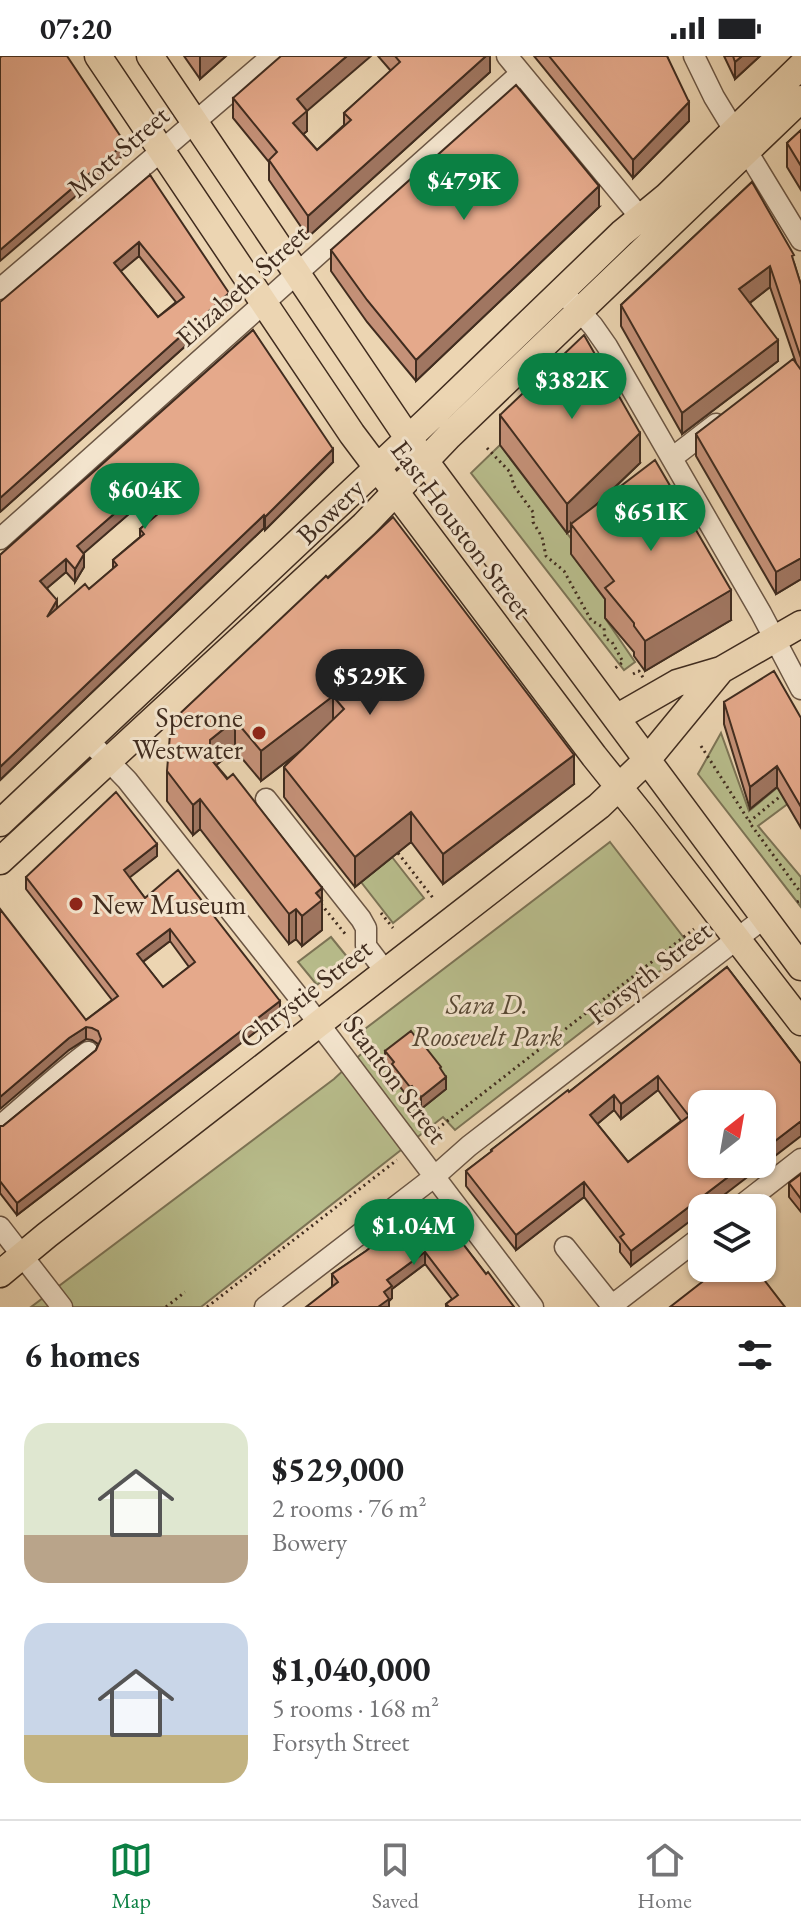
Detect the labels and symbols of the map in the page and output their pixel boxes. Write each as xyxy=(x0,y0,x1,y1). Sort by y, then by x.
street label: Mott Street xyxy=(60,97,176,205)
pin: $479K xyxy=(408,154,520,222)
street label: Elizabeth Street xyxy=(168,216,316,354)
pin: $382K xyxy=(516,353,628,421)
street label: East Houston Street xyxy=(383,432,541,626)
pin: $604K xyxy=(89,463,201,531)
street label: Bowery xyxy=(288,469,372,552)
pin: $651K xyxy=(595,485,707,553)
pin: $529K xyxy=(314,649,426,717)
place label: Sperone Westwater xyxy=(132,699,244,767)
marker: Sperone Westwater xyxy=(250,724,268,742)
place label: New Museum xyxy=(92,886,247,922)
marker: New Museum xyxy=(67,895,85,913)
street label: Forsyth Street xyxy=(580,912,719,1032)
street label: Chrystie Street xyxy=(231,930,379,1056)
park label: Sara D. Roosevelt Park xyxy=(411,986,563,1054)
street label: Stanton Street xyxy=(336,1007,456,1151)
north arrow xyxy=(688,1090,776,1178)
pin: $1.04M xyxy=(349,1199,479,1267)

